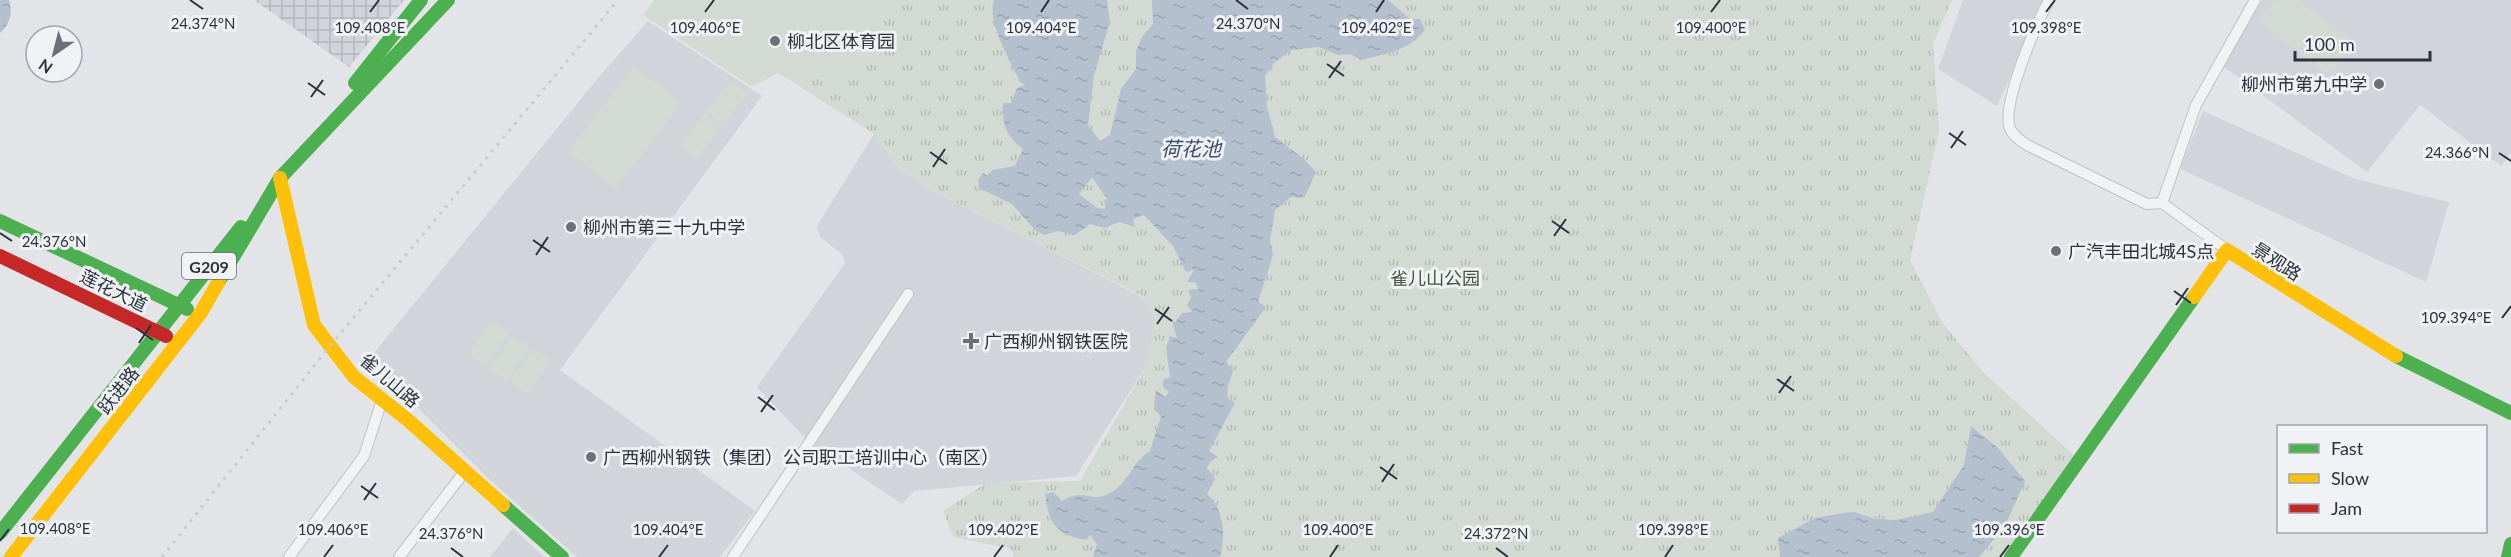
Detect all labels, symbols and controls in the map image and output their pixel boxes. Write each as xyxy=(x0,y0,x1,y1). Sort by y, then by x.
text: 24.374°N xyxy=(171,14,235,32)
text: 24.370°N xyxy=(1216,14,1280,32)
text: 109.408°E xyxy=(335,18,405,36)
text: 109.406°E xyxy=(670,18,740,36)
text: 109.404°E xyxy=(1006,18,1076,36)
text: 109.402°E xyxy=(1341,18,1411,36)
text: 109.400°E xyxy=(1676,18,1746,36)
text: 109.398°E xyxy=(2011,18,2081,36)
north arrow xyxy=(24,24,84,84)
scale bar xyxy=(2295,24,2430,62)
place label: 柳北区体育园 xyxy=(787,30,895,52)
text: 100 m xyxy=(2304,33,2355,55)
marker: 柳北区体育园 xyxy=(768,34,782,48)
text: N xyxy=(35,55,56,78)
place label: 柳州市第九中学 xyxy=(2241,73,2367,95)
marker: 柳州市第九中学 xyxy=(2372,77,2386,91)
water label: 荷花池 xyxy=(1161,136,1223,160)
text: 24.366°N xyxy=(2425,143,2489,161)
place label: 柳州市第三十九中学 xyxy=(583,216,745,238)
marker: 柳州市第三十九中学 xyxy=(564,220,578,234)
text: 24.376°N xyxy=(22,232,86,250)
street label: 景观路 xyxy=(2248,237,2306,285)
place label: 广汽丰田北城4S点 xyxy=(2068,240,2214,262)
marker: 广汽丰田北城4S点 xyxy=(2049,244,2063,258)
road number: G209 xyxy=(182,253,236,279)
street label: 莲花大道 xyxy=(77,264,151,316)
park label: 雀儿山公园 xyxy=(1390,267,1480,289)
text: 109.394°E xyxy=(2421,308,2491,326)
place label: 广西柳州钢铁医院 xyxy=(984,330,1128,352)
marker: 广西柳州钢铁医院 xyxy=(962,332,980,350)
street label: 雀儿山路 xyxy=(356,348,424,412)
street label: 跃进路 xyxy=(93,362,143,418)
legend xyxy=(2277,425,2487,533)
text: Fast xyxy=(2331,437,2364,459)
place label: 广西柳州钢铁（集团）公司职工培训中心（南区） xyxy=(603,446,999,468)
marker: 广西柳州钢铁（集团）公司职工培训中心（南区） xyxy=(584,450,598,464)
text: Slow xyxy=(2331,467,2369,489)
text: Jam xyxy=(2331,497,2362,519)
text: 109.408°E xyxy=(20,519,90,537)
text: 109.406°E xyxy=(298,520,368,538)
text: 109.404°E xyxy=(633,520,703,538)
text: 109.402°E xyxy=(968,520,1038,538)
text: 109.400°E xyxy=(1303,520,1373,538)
text: 109.398°E xyxy=(1638,520,1708,538)
text: 109.396°E xyxy=(1974,520,2044,538)
text: 24.376°N xyxy=(419,524,483,542)
text: 24.372°N xyxy=(1464,524,1528,542)

